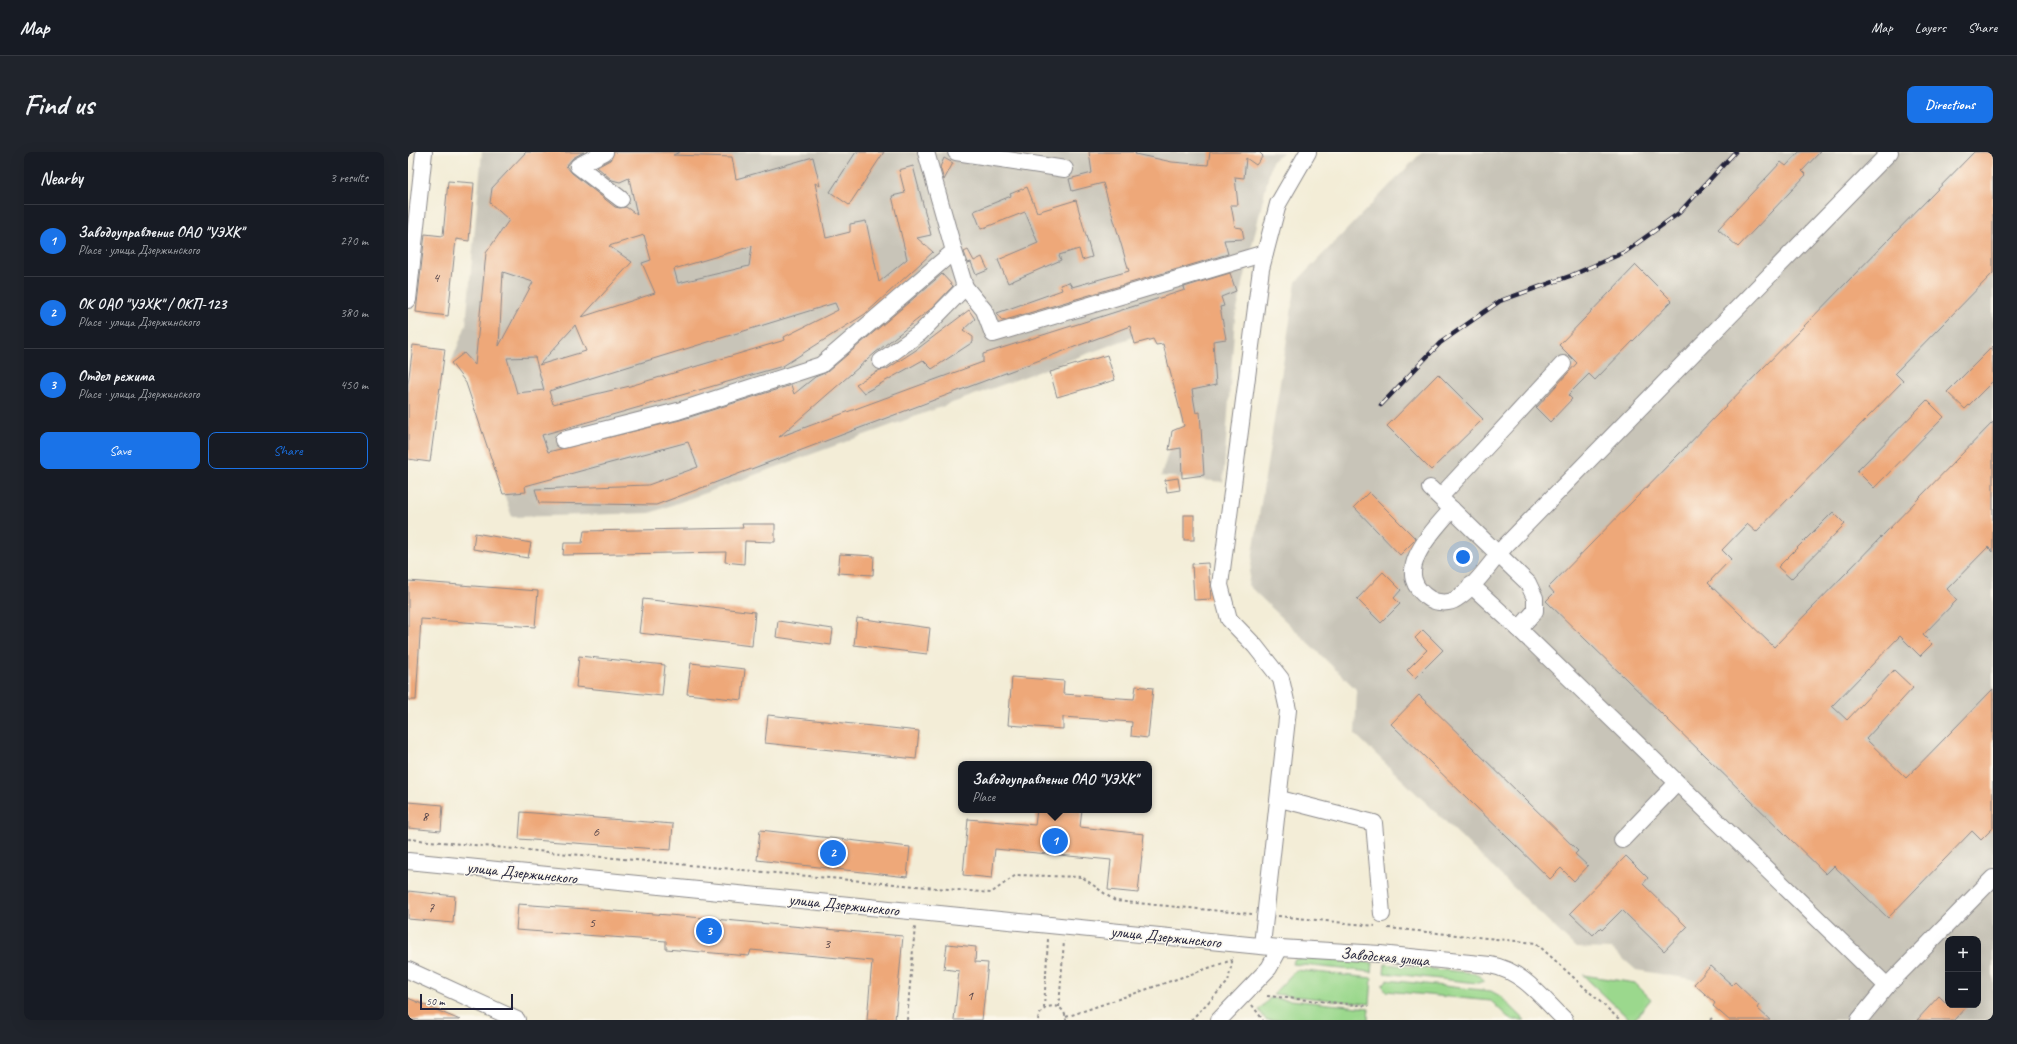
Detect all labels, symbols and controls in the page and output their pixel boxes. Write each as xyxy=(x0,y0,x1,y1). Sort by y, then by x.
text: Map xyxy=(20,16,50,40)
text: Map xyxy=(1871,19,1893,36)
text: Layers xyxy=(1915,19,1946,36)
text: Share xyxy=(1968,19,1997,36)
button: Directions xyxy=(1907,86,1993,123)
text: Find us xyxy=(24,87,94,122)
text: Nearby xyxy=(40,168,83,189)
text: 3 results xyxy=(330,170,368,186)
text: Заводоуправление ОАО "УЭХК" xyxy=(78,223,243,242)
text: 1 xyxy=(50,233,56,249)
text: 270 m xyxy=(340,233,368,249)
text: Place · улица Дзержинского xyxy=(78,242,200,258)
house number: 4 xyxy=(433,269,441,286)
text: ОК ОАО "УЭХК" / ОКП-123 xyxy=(78,295,226,314)
text: 2 xyxy=(50,305,56,321)
text: 380 m xyxy=(340,305,368,321)
text: Place · улица Дзержинского xyxy=(78,314,200,330)
text: Отдел режима xyxy=(78,367,154,386)
text: 3 xyxy=(50,377,56,393)
text: 450 m xyxy=(340,377,368,393)
text: Place · улица Дзержинского xyxy=(78,386,200,402)
button: Save xyxy=(40,432,200,469)
button: Share xyxy=(208,432,368,469)
your location xyxy=(1453,547,1473,567)
popup xyxy=(958,761,1152,813)
text: Заводоуправление ОАО "УЭХК" xyxy=(972,770,1138,789)
text: Place xyxy=(972,789,995,805)
house number: 8 xyxy=(422,808,430,825)
house number: 6 xyxy=(593,823,600,840)
pin: 1 xyxy=(1042,826,1068,856)
pin: 2 xyxy=(820,838,846,868)
street label: улица Дзержинского xyxy=(465,857,579,889)
street label: улица Дзержинского xyxy=(787,889,901,921)
house number: 7 xyxy=(428,899,435,916)
house number: 5 xyxy=(589,914,596,931)
pin: 3 xyxy=(696,916,722,946)
street label: улица Дзержинского xyxy=(1109,921,1223,953)
house number: 3 xyxy=(824,935,832,952)
map controls xyxy=(1945,936,1981,1008)
button: + xyxy=(1945,936,1981,972)
street label: Заводская улица xyxy=(1340,943,1431,971)
button: − xyxy=(1945,972,1981,1008)
house number: 1 xyxy=(967,987,974,1004)
scale bar xyxy=(420,992,513,1011)
text: 50 m xyxy=(426,994,445,1008)

